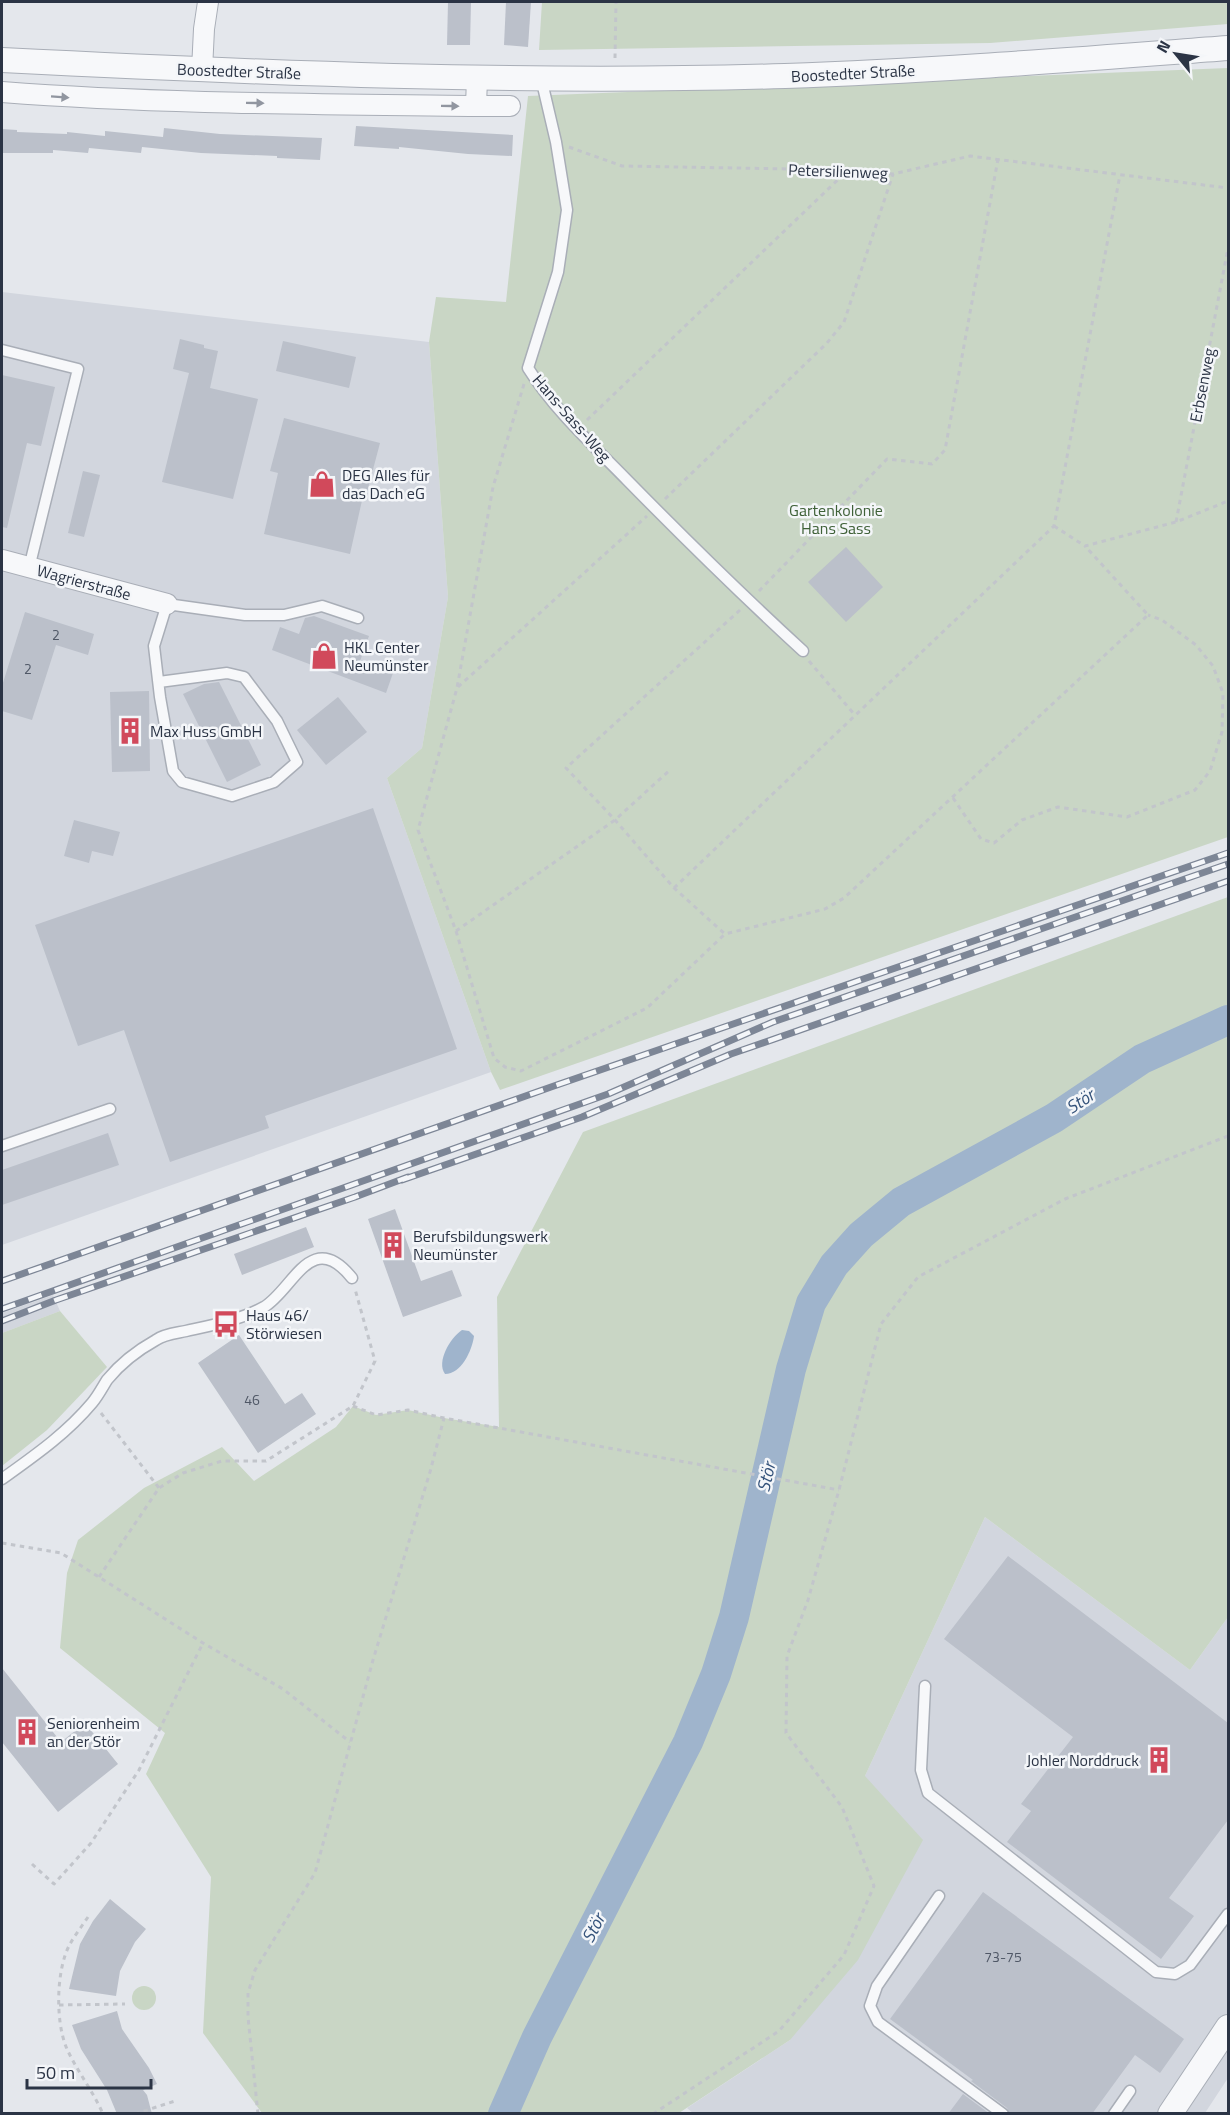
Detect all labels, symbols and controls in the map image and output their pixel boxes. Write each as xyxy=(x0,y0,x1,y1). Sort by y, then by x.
north arrow xyxy=(1146,24,1206,84)
text: N xyxy=(1150,36,1176,57)
street label: Boostedter Straße xyxy=(177,57,301,85)
street label: Boostedter Straße xyxy=(790,58,916,88)
one-way arrow xyxy=(50,92,69,101)
one-way arrow xyxy=(245,98,264,108)
one-way arrow xyxy=(440,101,459,111)
street label: Petersilienweg xyxy=(788,157,888,185)
street label: Erbsenweg xyxy=(1183,346,1221,424)
street label: Hans-Sass-Weg xyxy=(527,369,617,467)
place label: DEG Alles für das Dach eG xyxy=(342,463,430,505)
shop icon: DEG Alles für das Dach eG xyxy=(307,469,337,499)
park label: Gartenkolonie Hans Sass xyxy=(789,498,883,540)
street label: Wagrierstraße xyxy=(34,558,134,606)
house number: 2 xyxy=(52,624,60,645)
place label: HKL Center Neumünster xyxy=(344,635,429,677)
shop icon: HKL Center Neumünster xyxy=(309,641,339,671)
house number: 2 xyxy=(24,658,32,679)
building icon: Max Huss GmbH xyxy=(115,716,145,746)
place label: Max Huss GmbH xyxy=(150,719,262,743)
water label: Stör xyxy=(1060,1080,1102,1120)
place label: Berufsbildungswerk Neumünster xyxy=(413,1224,548,1266)
building icon: Berufsbildungswerk Neumünster xyxy=(378,1230,408,1260)
place label: Haus 46/ Störwiesen xyxy=(246,1303,322,1345)
bus stop icon: Haus 46/ Störwiesen xyxy=(211,1309,241,1339)
house number: 46 xyxy=(244,1389,260,1410)
water label: Stör xyxy=(750,1457,783,1494)
place label: Seniorenheim an der Stör xyxy=(47,1711,140,1753)
building icon: Seniorenheim an der Stör xyxy=(12,1717,42,1747)
building icon: Johler Norddruck xyxy=(1144,1745,1174,1775)
place label: Johler Norddruck xyxy=(1026,1748,1139,1772)
water label: Stör xyxy=(574,1907,613,1947)
house number: 73-75 xyxy=(984,1946,1022,1967)
scale bar xyxy=(27,2052,152,2090)
text: 50 m xyxy=(36,2059,75,2086)

